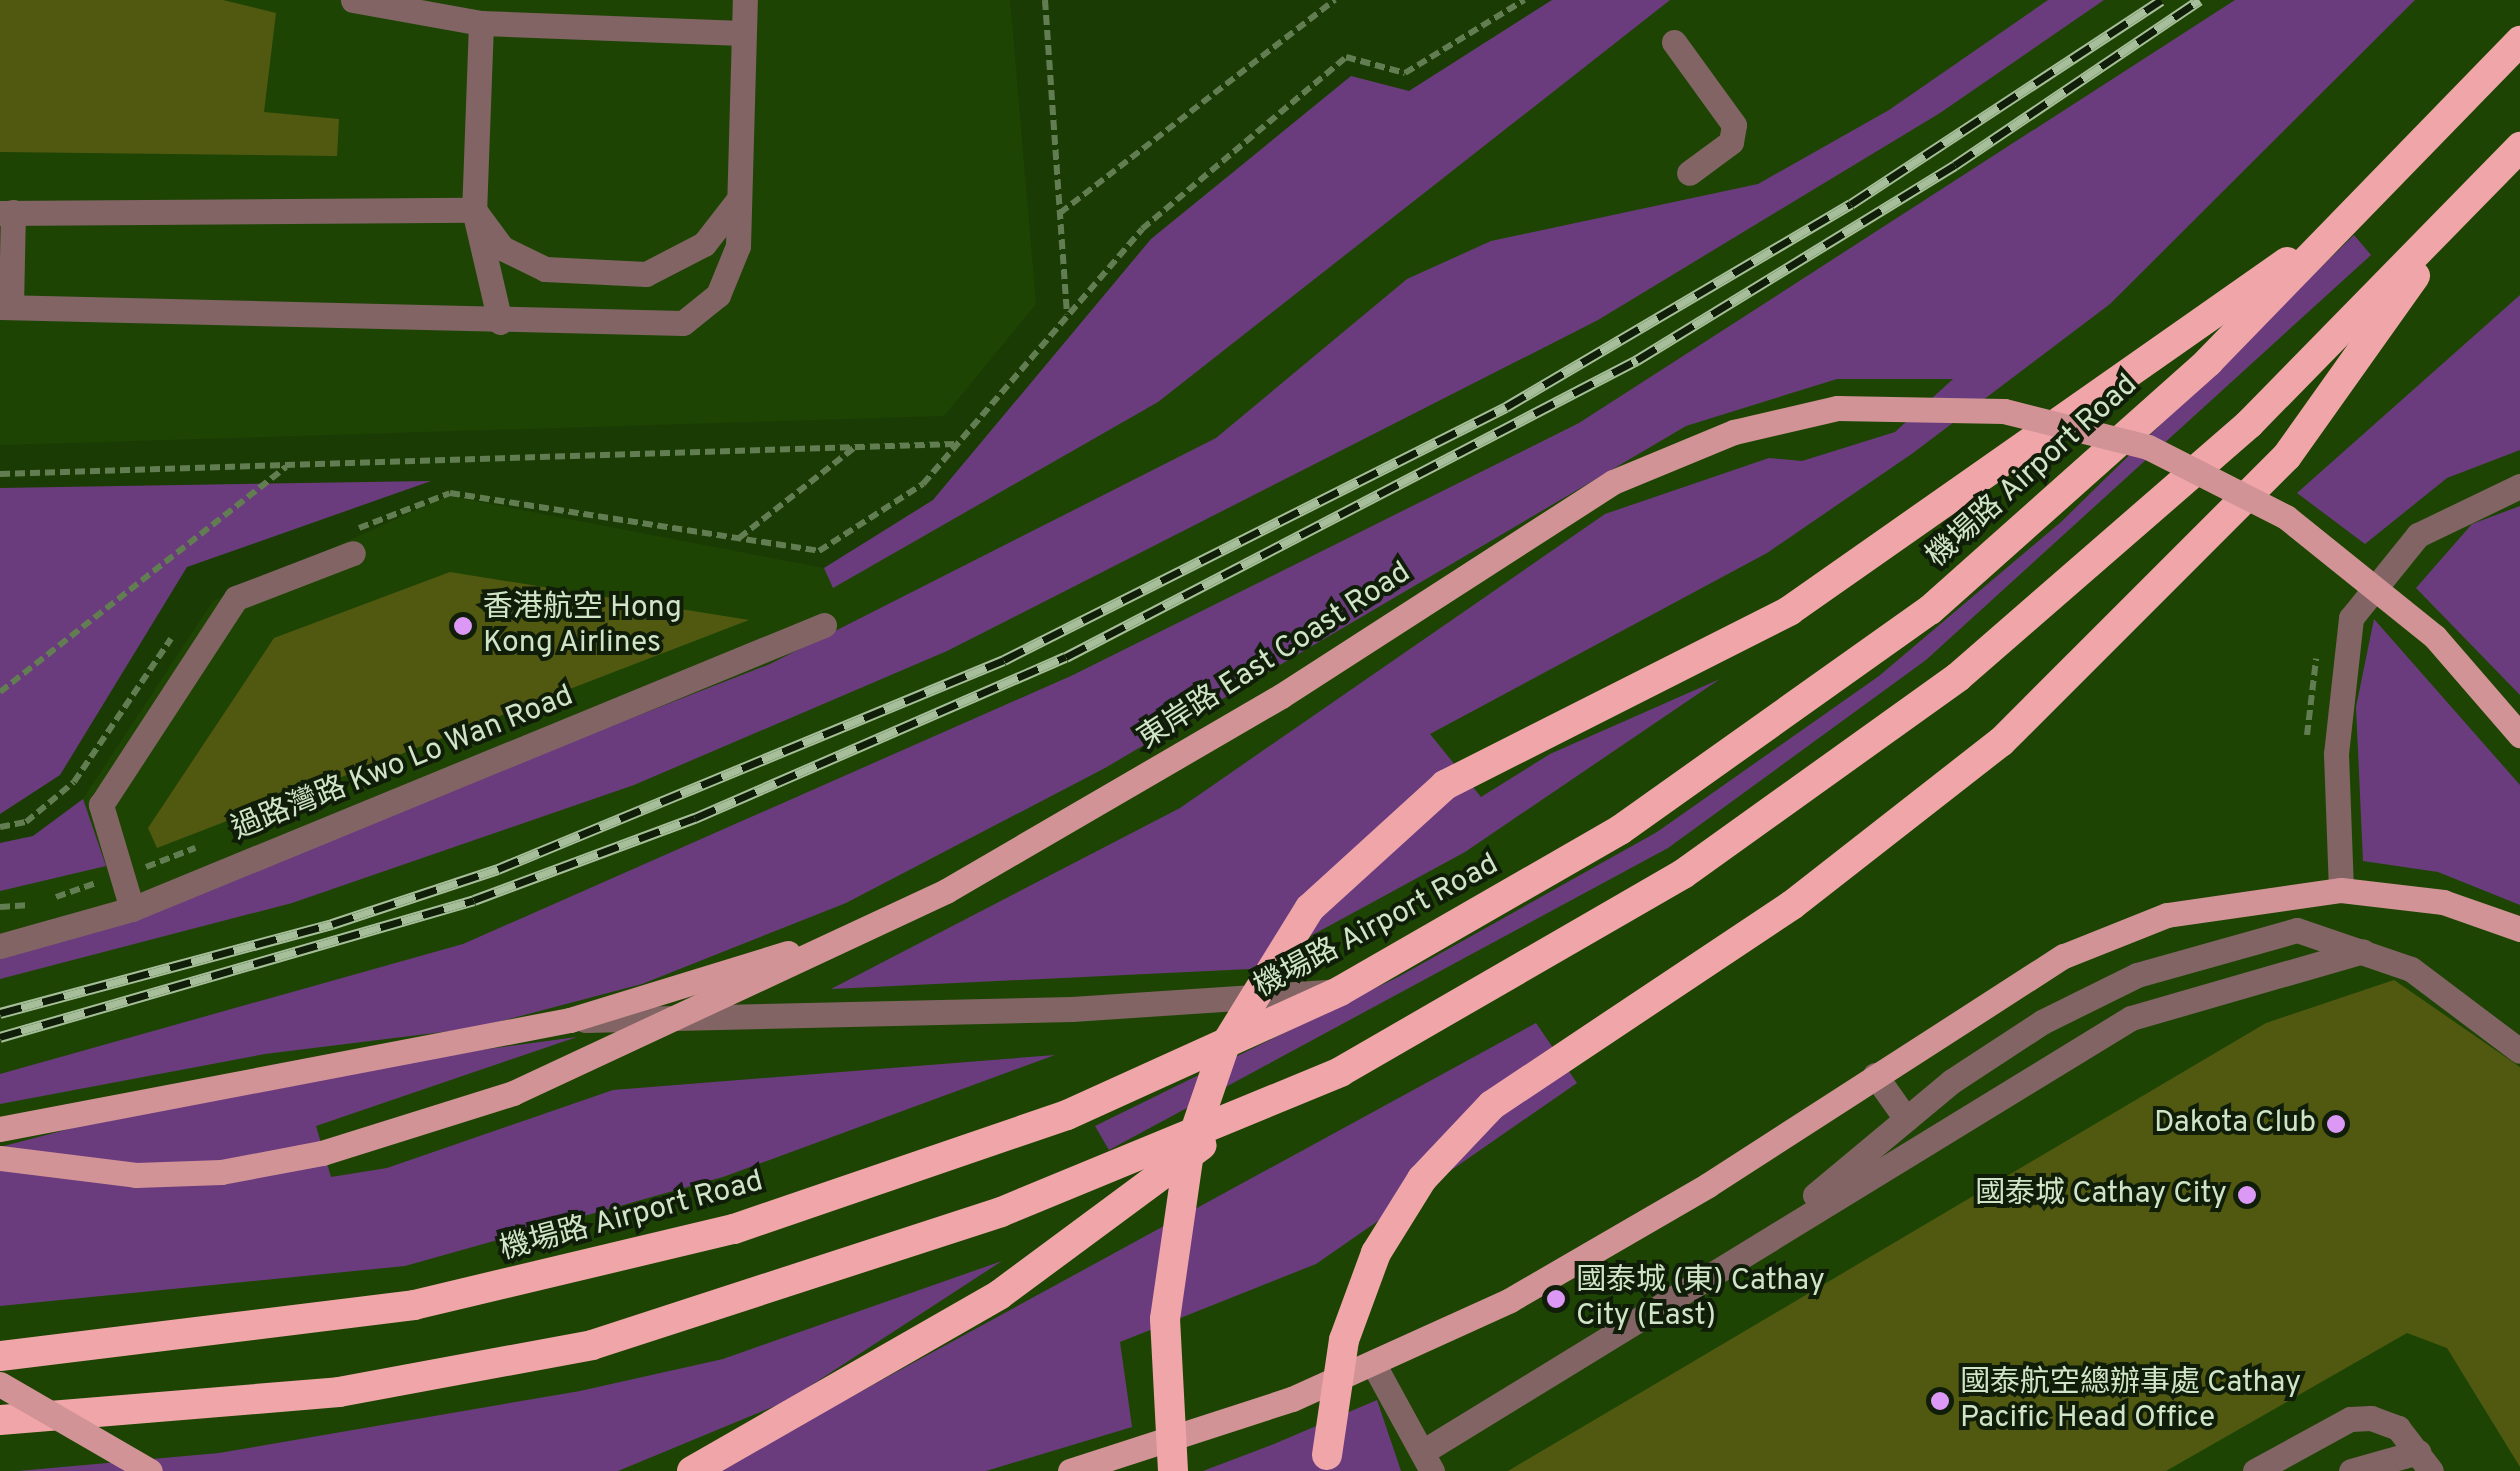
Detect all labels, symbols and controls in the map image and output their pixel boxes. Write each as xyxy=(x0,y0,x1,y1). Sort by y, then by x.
street label: 機場路 Airport Road xyxy=(1920,368,2146,576)
street label: 東岸路 East Coast Road xyxy=(1132,556,1418,758)
place label: 香港航空 Hong Kong Airlines xyxy=(483,591,682,662)
marker: 香港航空 Hong Kong Airlines xyxy=(452,615,474,637)
street label: 過路灣路 Kwo Lo Wan Road xyxy=(227,679,579,849)
street label: 機場路 Airport Road xyxy=(1249,848,1505,1006)
place label: Dakota Club xyxy=(2154,1106,2316,1142)
marker: Dakota Club xyxy=(2325,1113,2347,1135)
street label: 機場路 Airport Road xyxy=(497,1165,767,1269)
place label: 國泰城 Cathay City xyxy=(1975,1177,2227,1213)
marker: 國泰城 Cathay City xyxy=(2236,1184,2258,1206)
place label: 國泰城 (東) Cathay City (East) xyxy=(1576,1264,1825,1334)
marker: 國泰城 (東) Cathay City (East) xyxy=(1545,1288,1567,1310)
place label: 國泰航空總辦事處 Cathay Pacific Head Office xyxy=(1960,1366,2301,1436)
marker: 國泰航空總辦事處 Cathay Pacific Head Office xyxy=(1929,1390,1951,1412)

